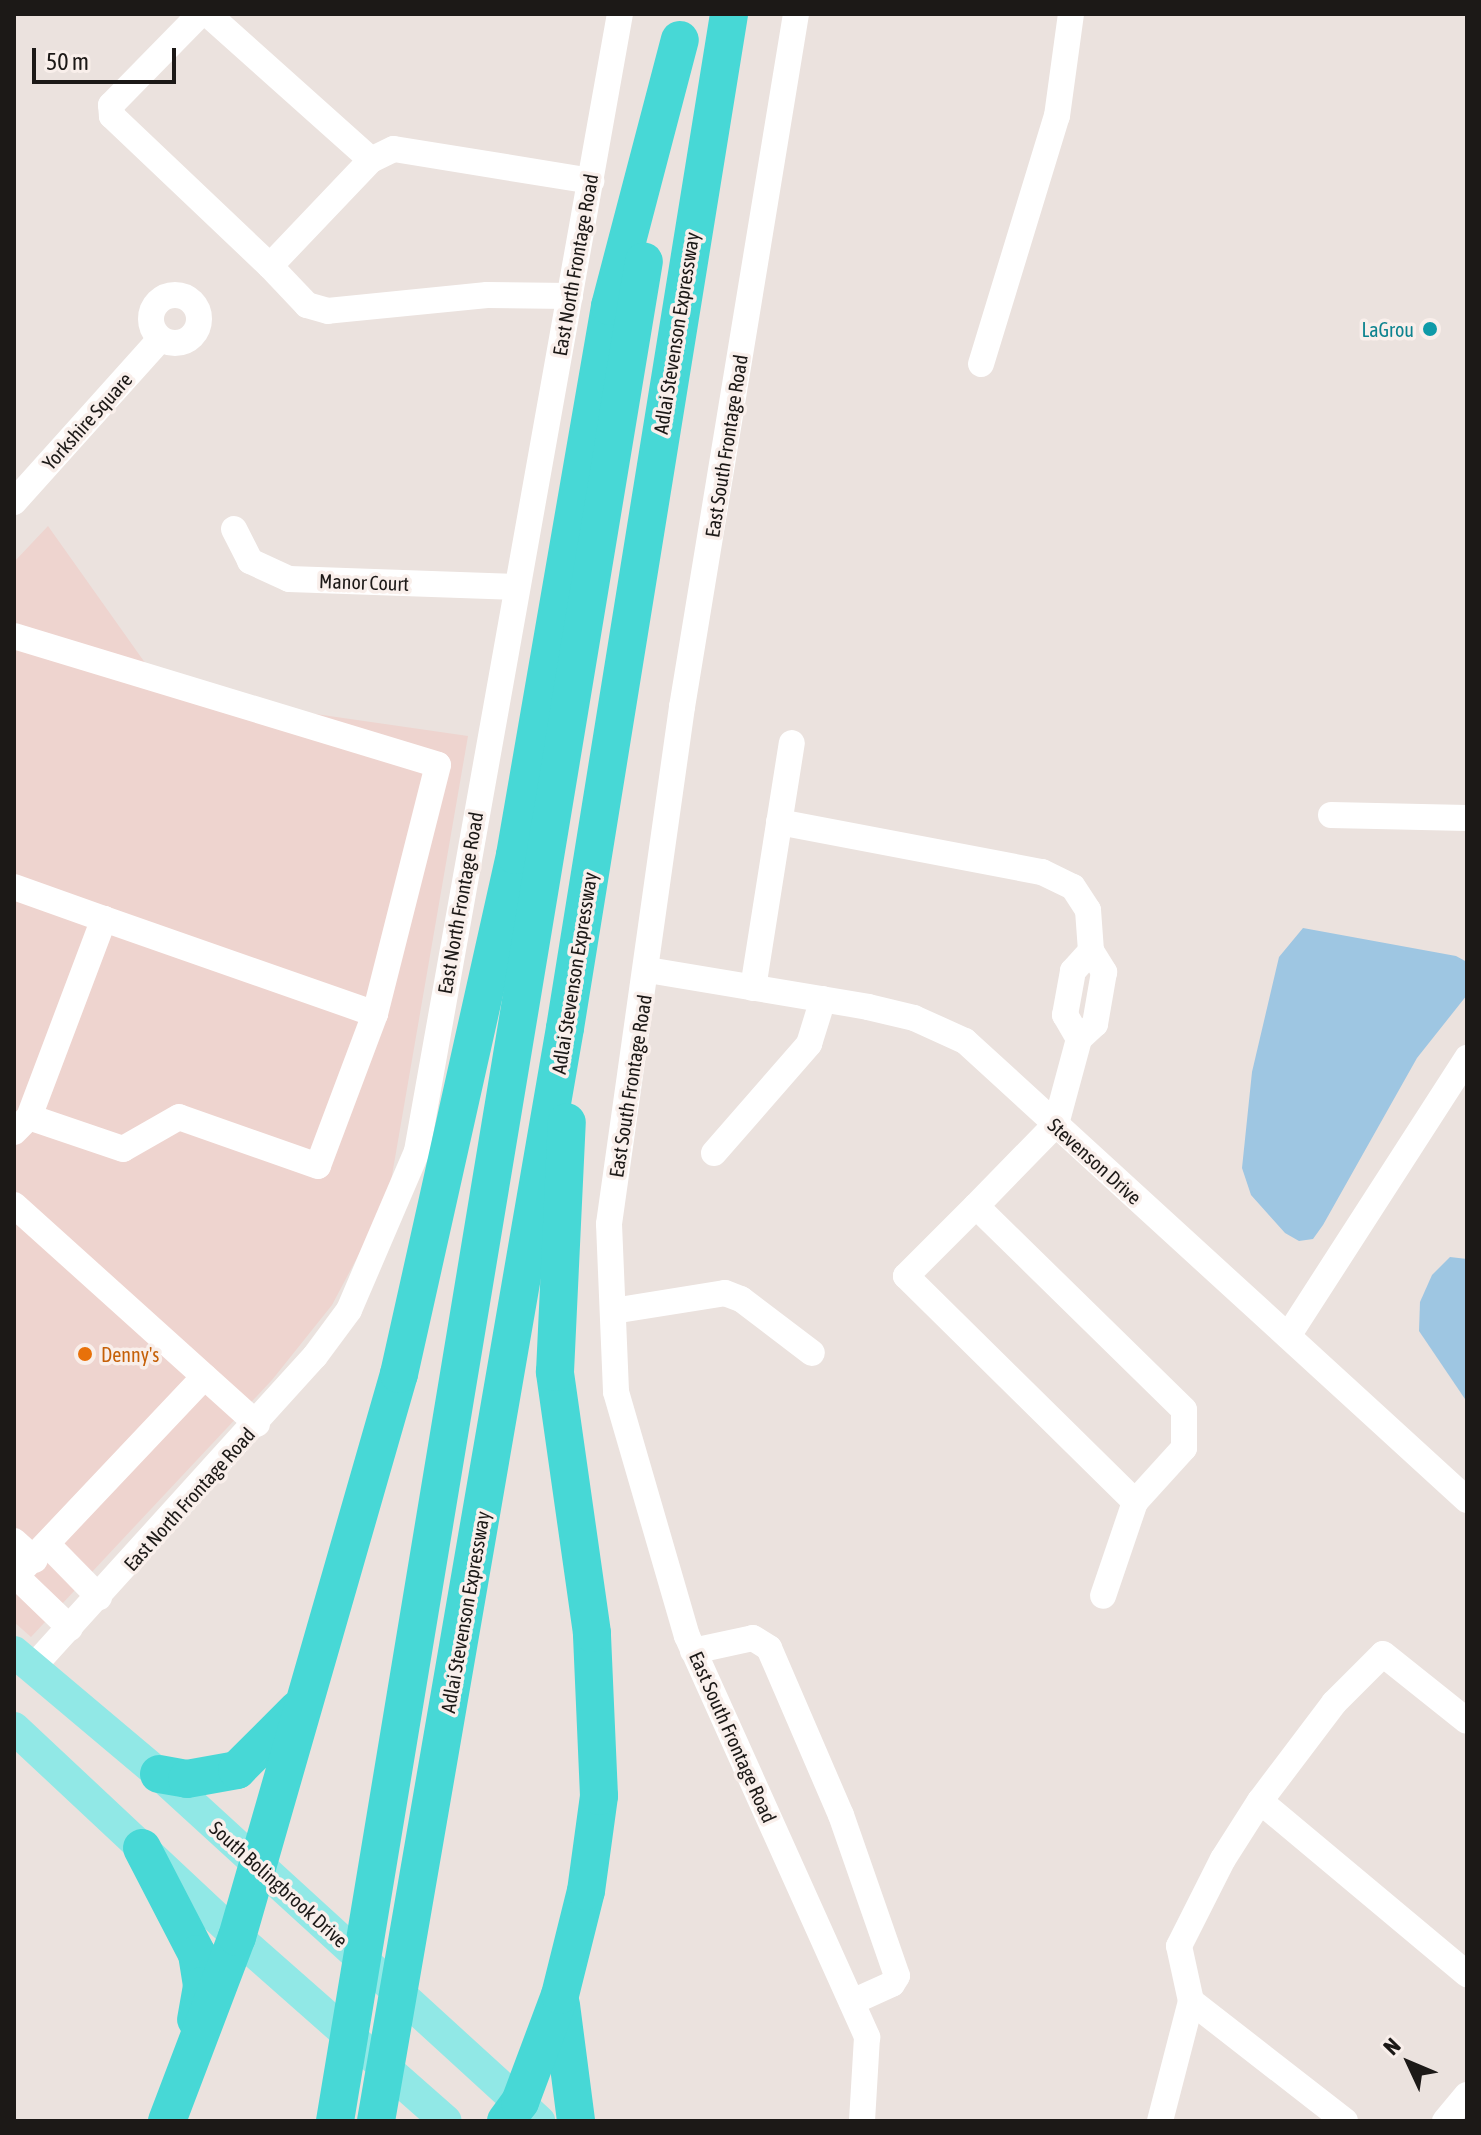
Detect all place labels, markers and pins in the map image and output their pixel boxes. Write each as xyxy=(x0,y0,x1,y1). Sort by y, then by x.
place label: LaGrou xyxy=(1361,317,1414,341)
marker: LaGrou xyxy=(1421,320,1439,338)
place label: Denny's xyxy=(101,1342,159,1366)
marker: Denny's xyxy=(76,1345,94,1363)

